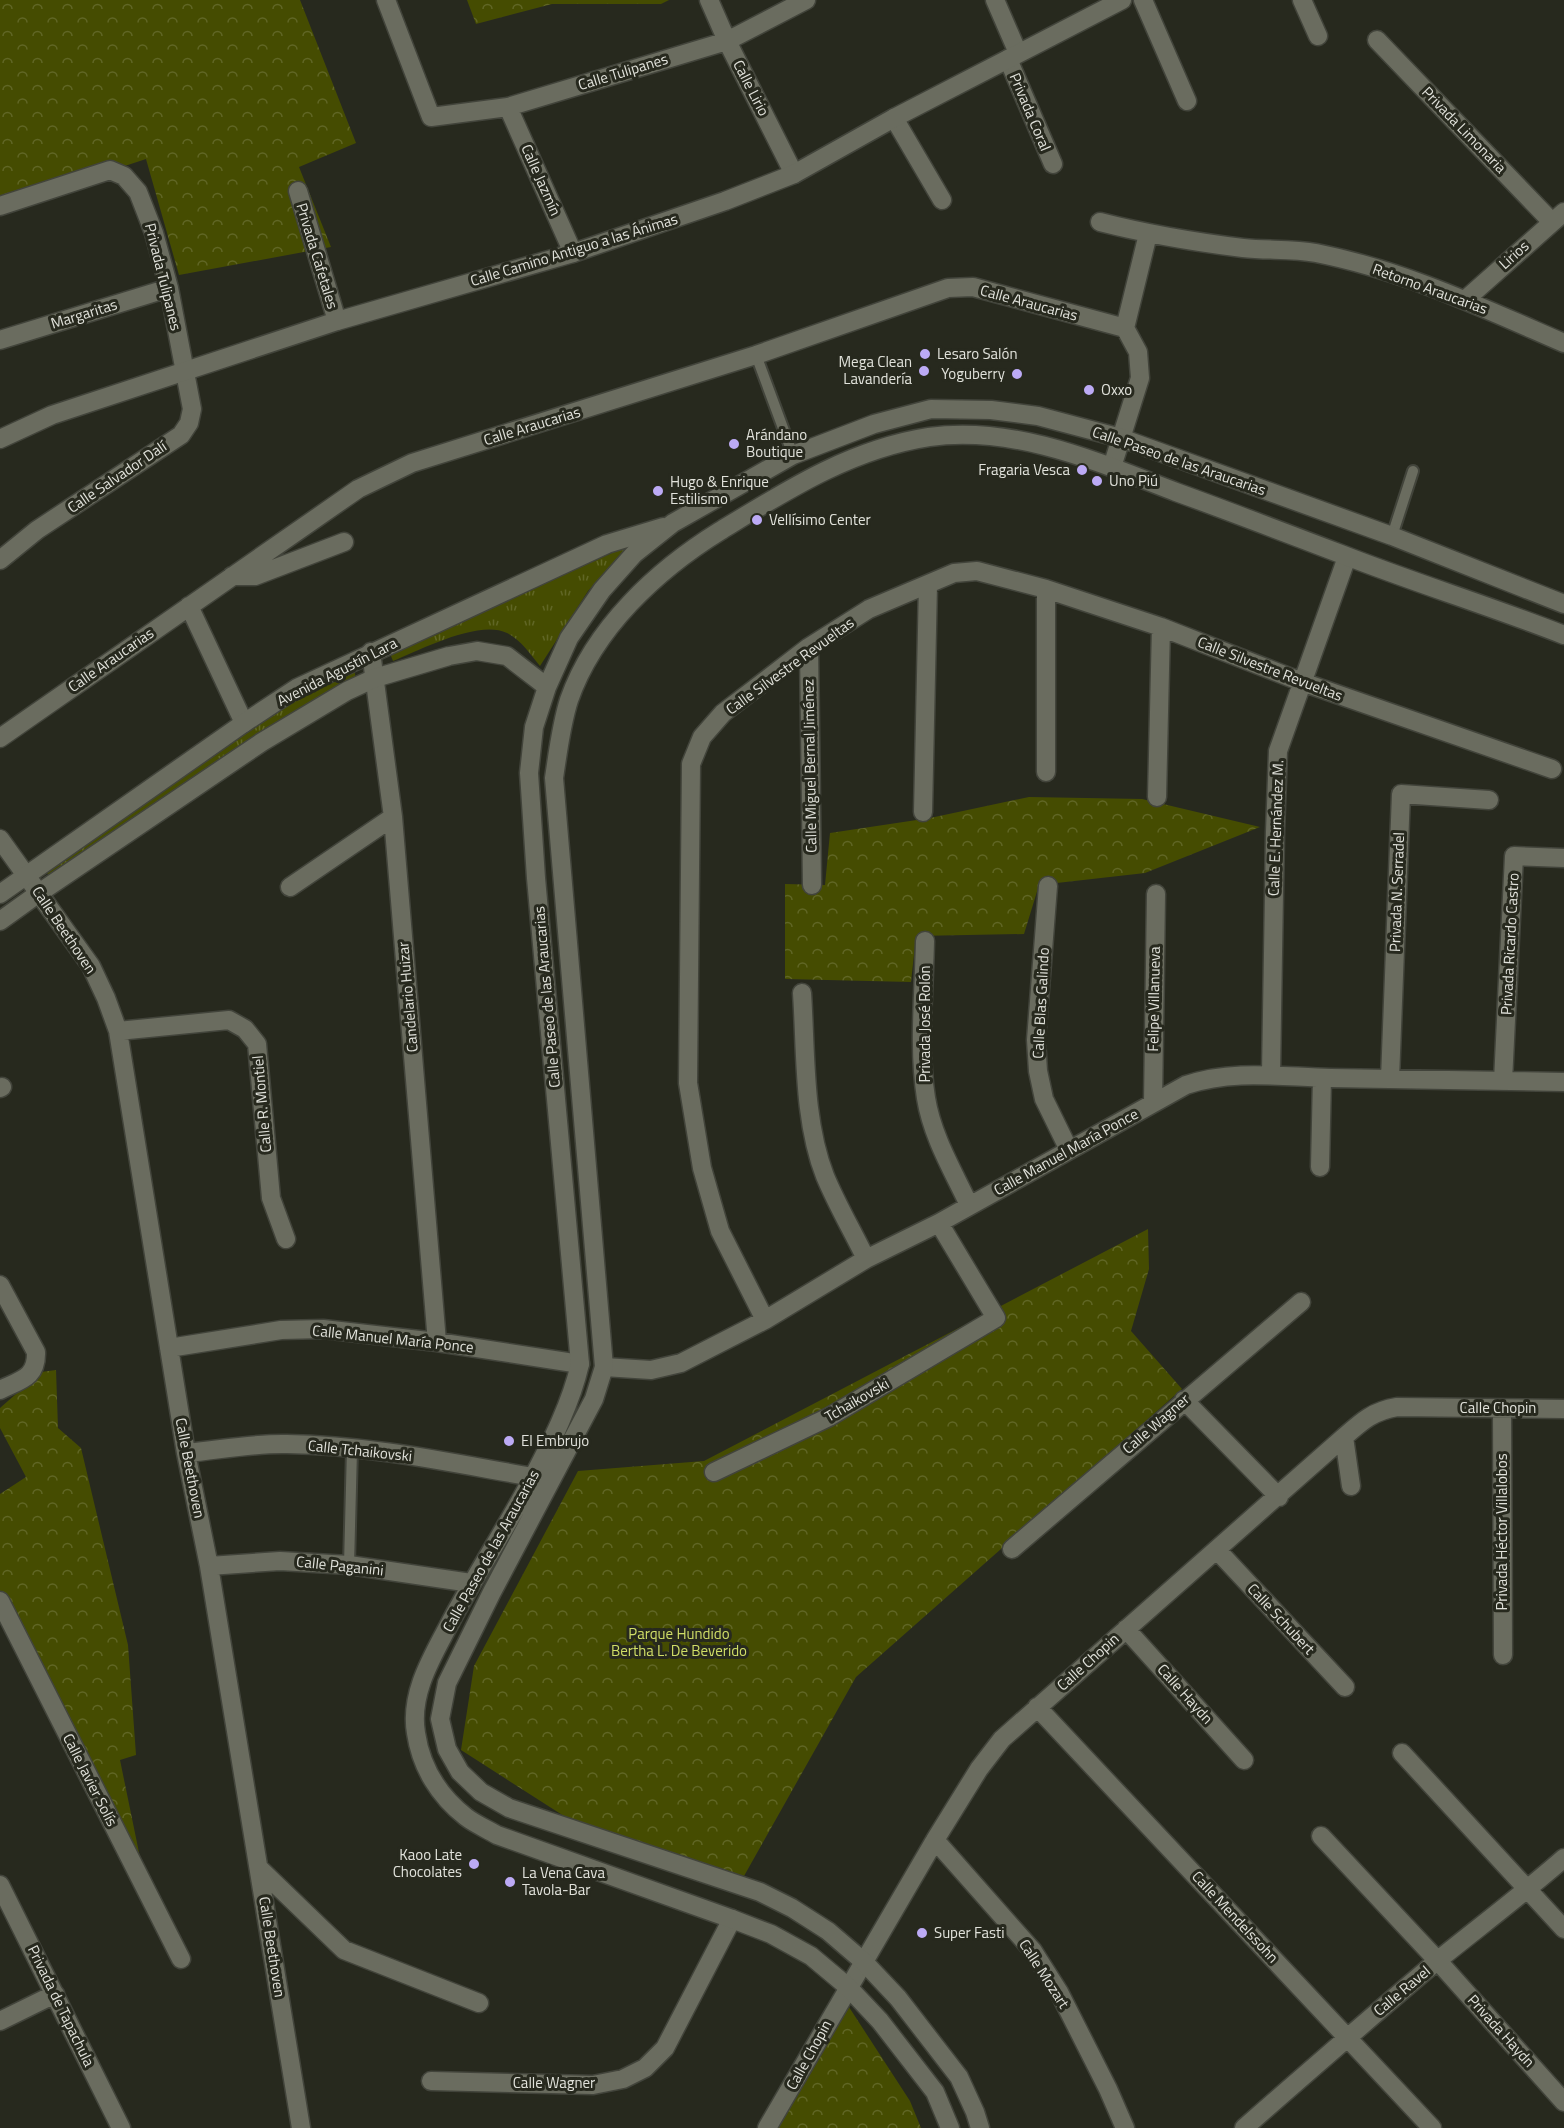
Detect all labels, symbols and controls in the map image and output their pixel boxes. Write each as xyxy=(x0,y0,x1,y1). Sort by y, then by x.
street label: Calle Tulipanes xyxy=(575,47,671,96)
street label: Calle Lirio xyxy=(727,56,775,120)
street label: Privada Coral xyxy=(1004,69,1057,154)
street label: Privada Limonaria xyxy=(1417,81,1512,179)
street label: Calle Jazmín xyxy=(515,140,567,219)
street label: Privada Cafetales xyxy=(290,200,344,312)
street label: Calle Camino Antiguo a las Ánimas xyxy=(467,207,681,292)
street label: Privada Tulipanes xyxy=(139,221,188,333)
street label: Lirios xyxy=(1493,235,1534,274)
street label: Retorno Araucarias xyxy=(1369,257,1491,320)
street label: Calle Araucarias xyxy=(978,278,1080,327)
street label: Margaritas xyxy=(48,292,120,335)
place label: Lesaro Salón xyxy=(937,342,1018,365)
marker: Lesaro Salón xyxy=(918,347,932,361)
place label: Mega Clean Lavandería xyxy=(839,350,912,390)
place label: Yoguberry xyxy=(941,362,1005,385)
marker: Mega Clean Lavandería xyxy=(917,364,931,378)
marker: Yoguberry xyxy=(1010,367,1024,381)
place label: Oxxo xyxy=(1101,378,1132,401)
marker: Oxxo xyxy=(1082,383,1096,397)
street label: Calle Araucarias xyxy=(481,400,583,451)
street label: Calle Paseo de las Araucarias xyxy=(1089,420,1269,501)
place label: Arándano Boutique xyxy=(746,423,807,463)
street label: Calle Salvador Dalí xyxy=(62,434,172,518)
marker: Arándano Boutique xyxy=(727,437,741,451)
place label: Fragaria Vesca xyxy=(978,458,1070,481)
marker: Fragaria Vesca xyxy=(1075,463,1089,477)
place label: Uno Piú xyxy=(1109,469,1158,492)
place label: Hugo & Enrique Estilismo xyxy=(670,470,769,510)
marker: Uno Piú xyxy=(1090,474,1104,488)
marker: Hugo & Enrique Estilismo xyxy=(651,484,665,498)
place label: Vellísimo Center xyxy=(769,508,871,531)
marker: Vellísimo Center xyxy=(750,513,764,527)
street label: Calle Silvestre Revueltas xyxy=(721,611,859,720)
street label: Calle Araucarias xyxy=(63,621,158,698)
street label: Calle Silvestre Revueltas xyxy=(1194,630,1346,707)
street label: Avenida Agustín Lara xyxy=(273,631,401,712)
street label: Calle Miguel Bernal Jiménez xyxy=(796,679,823,853)
street label: Calle E. Hernández M. xyxy=(1262,760,1289,896)
street label: Privada N. Serradel xyxy=(1383,832,1410,952)
street label: Privada Ricardo Castro xyxy=(1494,872,1525,1016)
street label: Calle Beethoven xyxy=(26,881,102,978)
street label: Calle Paseo de las Araucarias xyxy=(527,905,566,1089)
street label: Candelario Huizar xyxy=(391,941,424,1053)
street label: Felipe Villanueva xyxy=(1141,946,1166,1052)
street label: Calle Blas Galindo xyxy=(1026,947,1055,1059)
street label: Privada José Rolón xyxy=(913,965,936,1083)
street label: Calle R. Montiel xyxy=(246,1055,277,1154)
street label: Calle Manuel María Ponce xyxy=(989,1102,1142,1201)
street label: Calle Manuel María Ponce xyxy=(311,1319,475,1358)
street label: Tchaikovski xyxy=(820,1372,893,1427)
street label: Calle Wagner xyxy=(1117,1388,1194,1459)
street label: Calle Chopin xyxy=(1460,1396,1536,1419)
street label: Calle Beethoven xyxy=(170,1416,211,1520)
place label: El Embrujo xyxy=(521,1429,589,1452)
street label: Calle Tchaikovski xyxy=(307,1434,413,1467)
marker: El Embrujo xyxy=(502,1434,516,1448)
street label: Privada Héctor Villalobos xyxy=(1490,1453,1513,1611)
street label: Calle Paseo de las Araucarias xyxy=(436,1465,545,1636)
street label: Calle Paganini xyxy=(295,1549,385,1582)
street label: Calle Schubert xyxy=(1242,1578,1321,1660)
park label: Parque Hundido Bertha L. De Beverido xyxy=(611,1622,747,1662)
street label: Calle Chopin xyxy=(1051,1627,1124,1696)
street label: Calle Haydn xyxy=(1152,1658,1219,1729)
street label: Calle Javier Solís xyxy=(57,1729,124,1830)
place label: Kaoo Late Chocolates xyxy=(393,1843,462,1883)
marker: Kaoo Late Chocolates xyxy=(467,1857,481,1871)
place label: La Vena Cava Tavola-Bar xyxy=(522,1861,605,1901)
street label: Calle Mendelssohn xyxy=(1187,1865,1284,1968)
marker: La Vena Cava Tavola-Bar xyxy=(503,1875,517,1889)
street label: Calle Beethoven xyxy=(253,1895,292,1999)
place label: Super Fasti xyxy=(934,1921,1005,1944)
marker: Super Fasti xyxy=(915,1926,929,1940)
street label: Calle Mozart xyxy=(1013,1934,1076,2014)
street label: Privada de Tapachula xyxy=(22,1941,101,2071)
street label: Calle Ravel xyxy=(1368,1960,1435,2021)
street label: Privada Haydn xyxy=(1462,1989,1540,2072)
street label: Calle Chopin xyxy=(780,2016,837,2094)
street label: Calle Wagner xyxy=(513,2071,595,2094)

